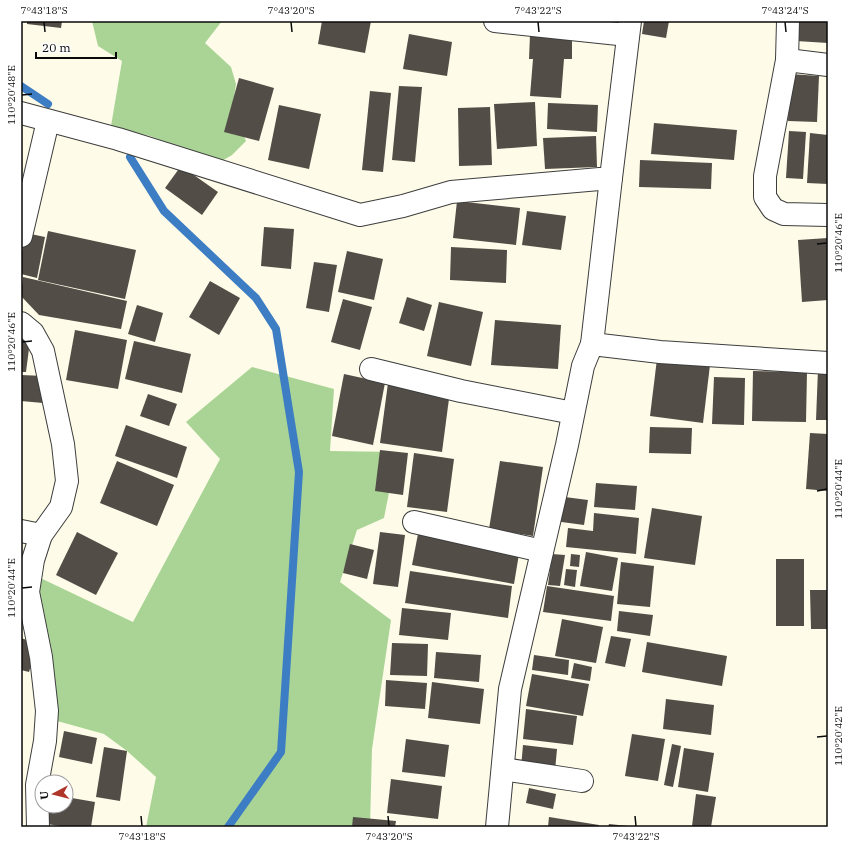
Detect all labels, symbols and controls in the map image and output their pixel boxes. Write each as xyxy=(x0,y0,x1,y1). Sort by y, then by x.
text: 7°43'18"S xyxy=(20,4,68,17)
text: 7°43'20"S xyxy=(267,4,315,17)
text: 7°43'22"S xyxy=(514,4,562,17)
text: 7°43'24"S xyxy=(761,4,809,17)
scale bar xyxy=(36,34,116,60)
text: 20 m xyxy=(42,40,71,55)
text: 110°20'48"E xyxy=(5,65,18,125)
text: 110°20'46"E xyxy=(832,213,845,273)
text: 110°20'46"E xyxy=(5,312,18,372)
text: 110°20'44"E xyxy=(832,459,845,519)
text: 110°20'44"E xyxy=(5,558,18,618)
text: 110°20'42"E xyxy=(832,706,845,766)
north arrow xyxy=(34,774,74,814)
text: U xyxy=(37,790,52,800)
text: 7°43'18"S xyxy=(118,830,166,843)
text: 7°43'20"S xyxy=(365,830,413,843)
text: 7°43'22"S xyxy=(612,830,660,843)

